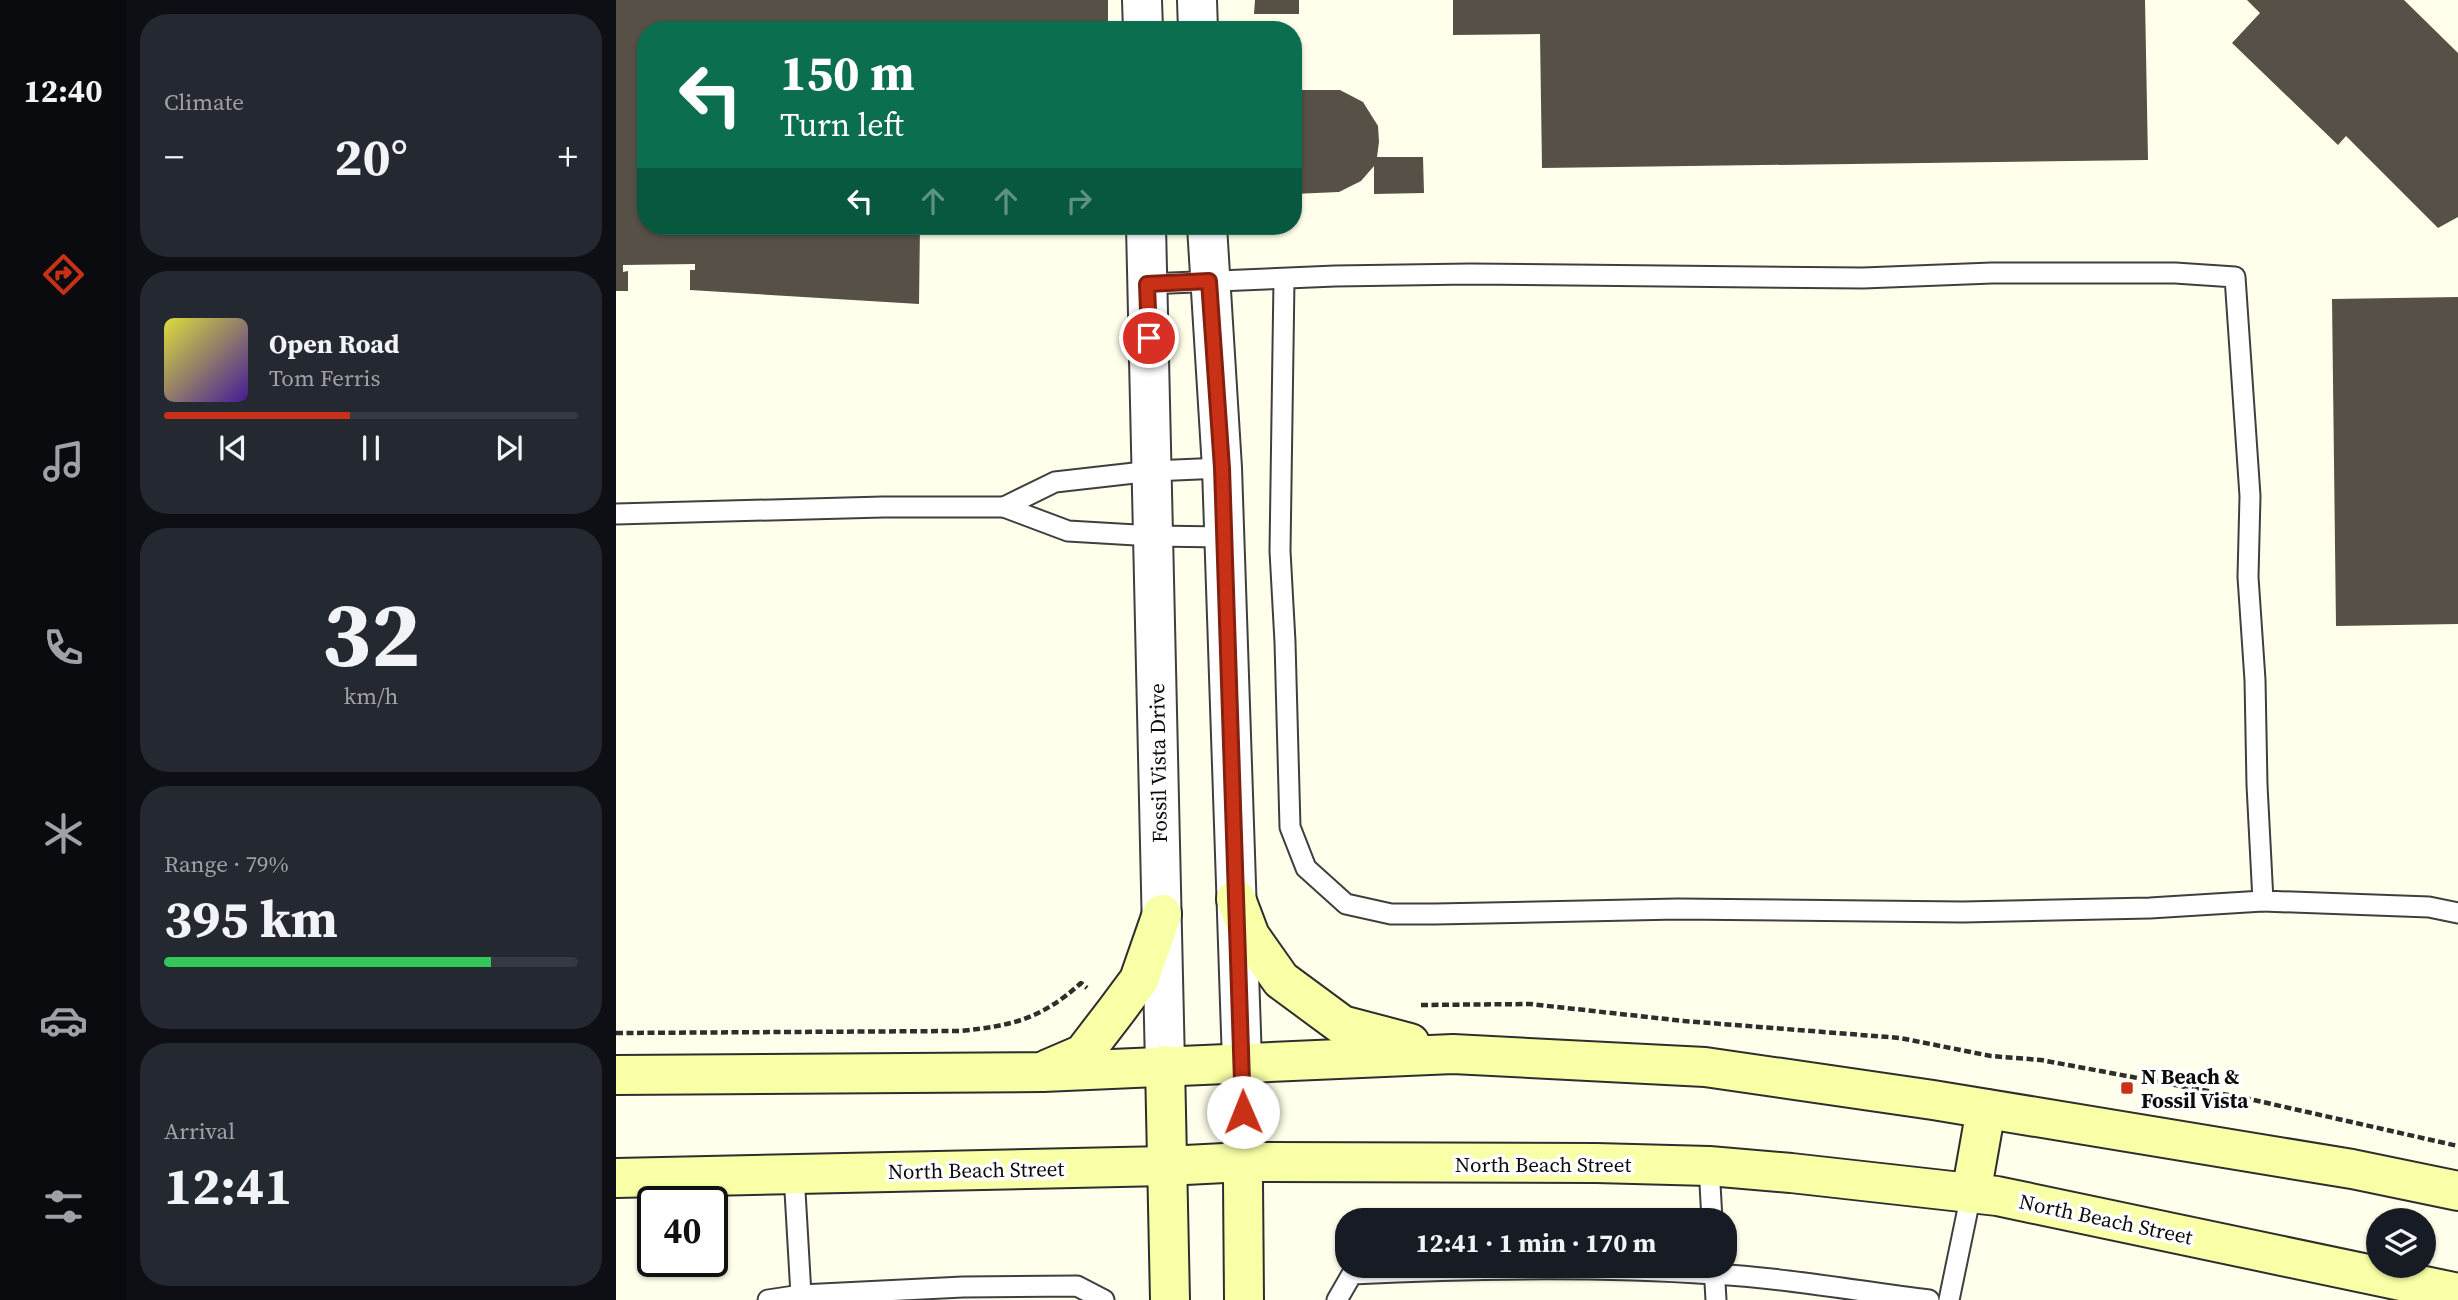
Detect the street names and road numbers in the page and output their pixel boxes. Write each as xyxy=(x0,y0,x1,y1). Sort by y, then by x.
street label: Fossil Vista Drive xyxy=(1142,683,1174,843)
street label: North Beach Street xyxy=(1455,1150,1631,1179)
street label: North Beach Street xyxy=(887,1154,1065,1186)
street label: North Beach Street xyxy=(2017,1186,2196,1252)

